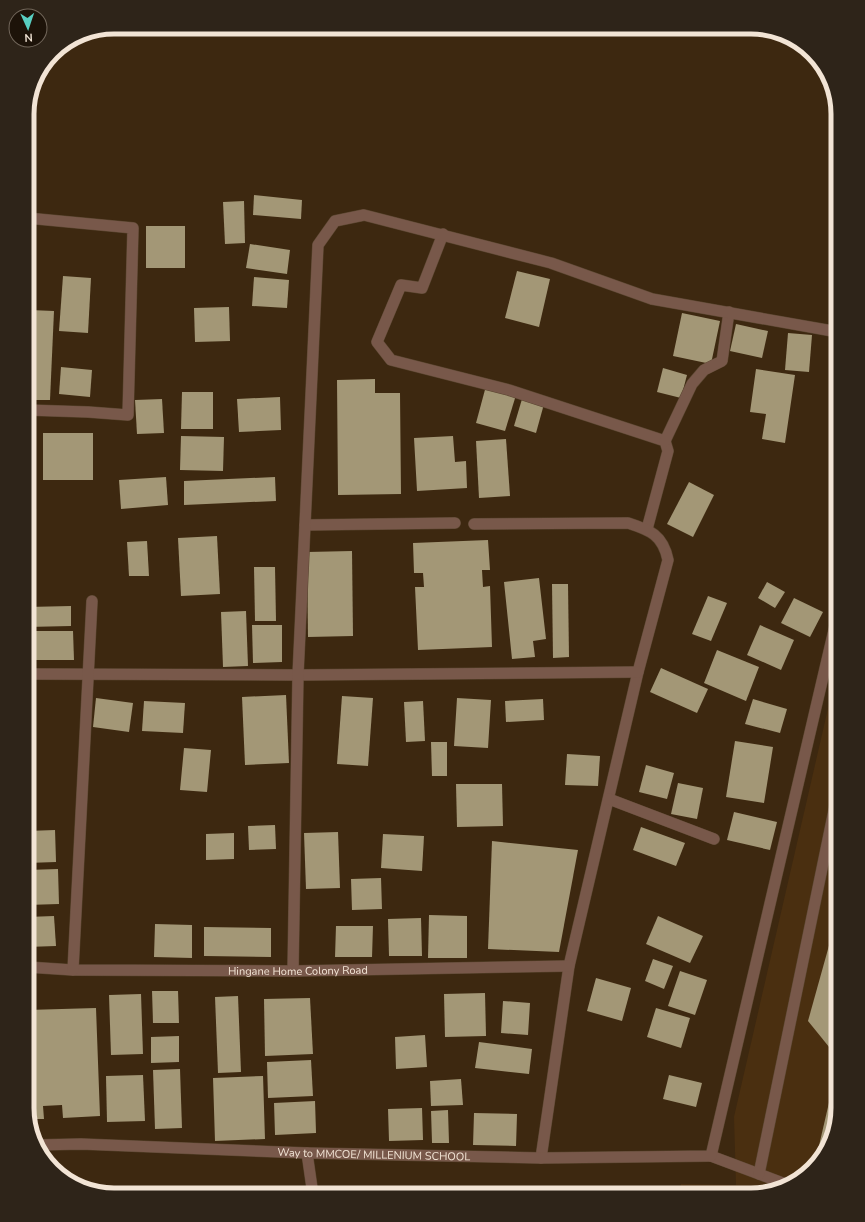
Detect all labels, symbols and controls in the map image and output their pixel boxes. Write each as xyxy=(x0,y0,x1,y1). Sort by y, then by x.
north arrow xyxy=(8,8,48,48)
text: N xyxy=(24,30,33,45)
street label: Hingane Home Colony Road xyxy=(228,963,368,979)
street label: Way to MMCOE/ MILLENIUM SCHOOL xyxy=(277,1145,470,1164)

